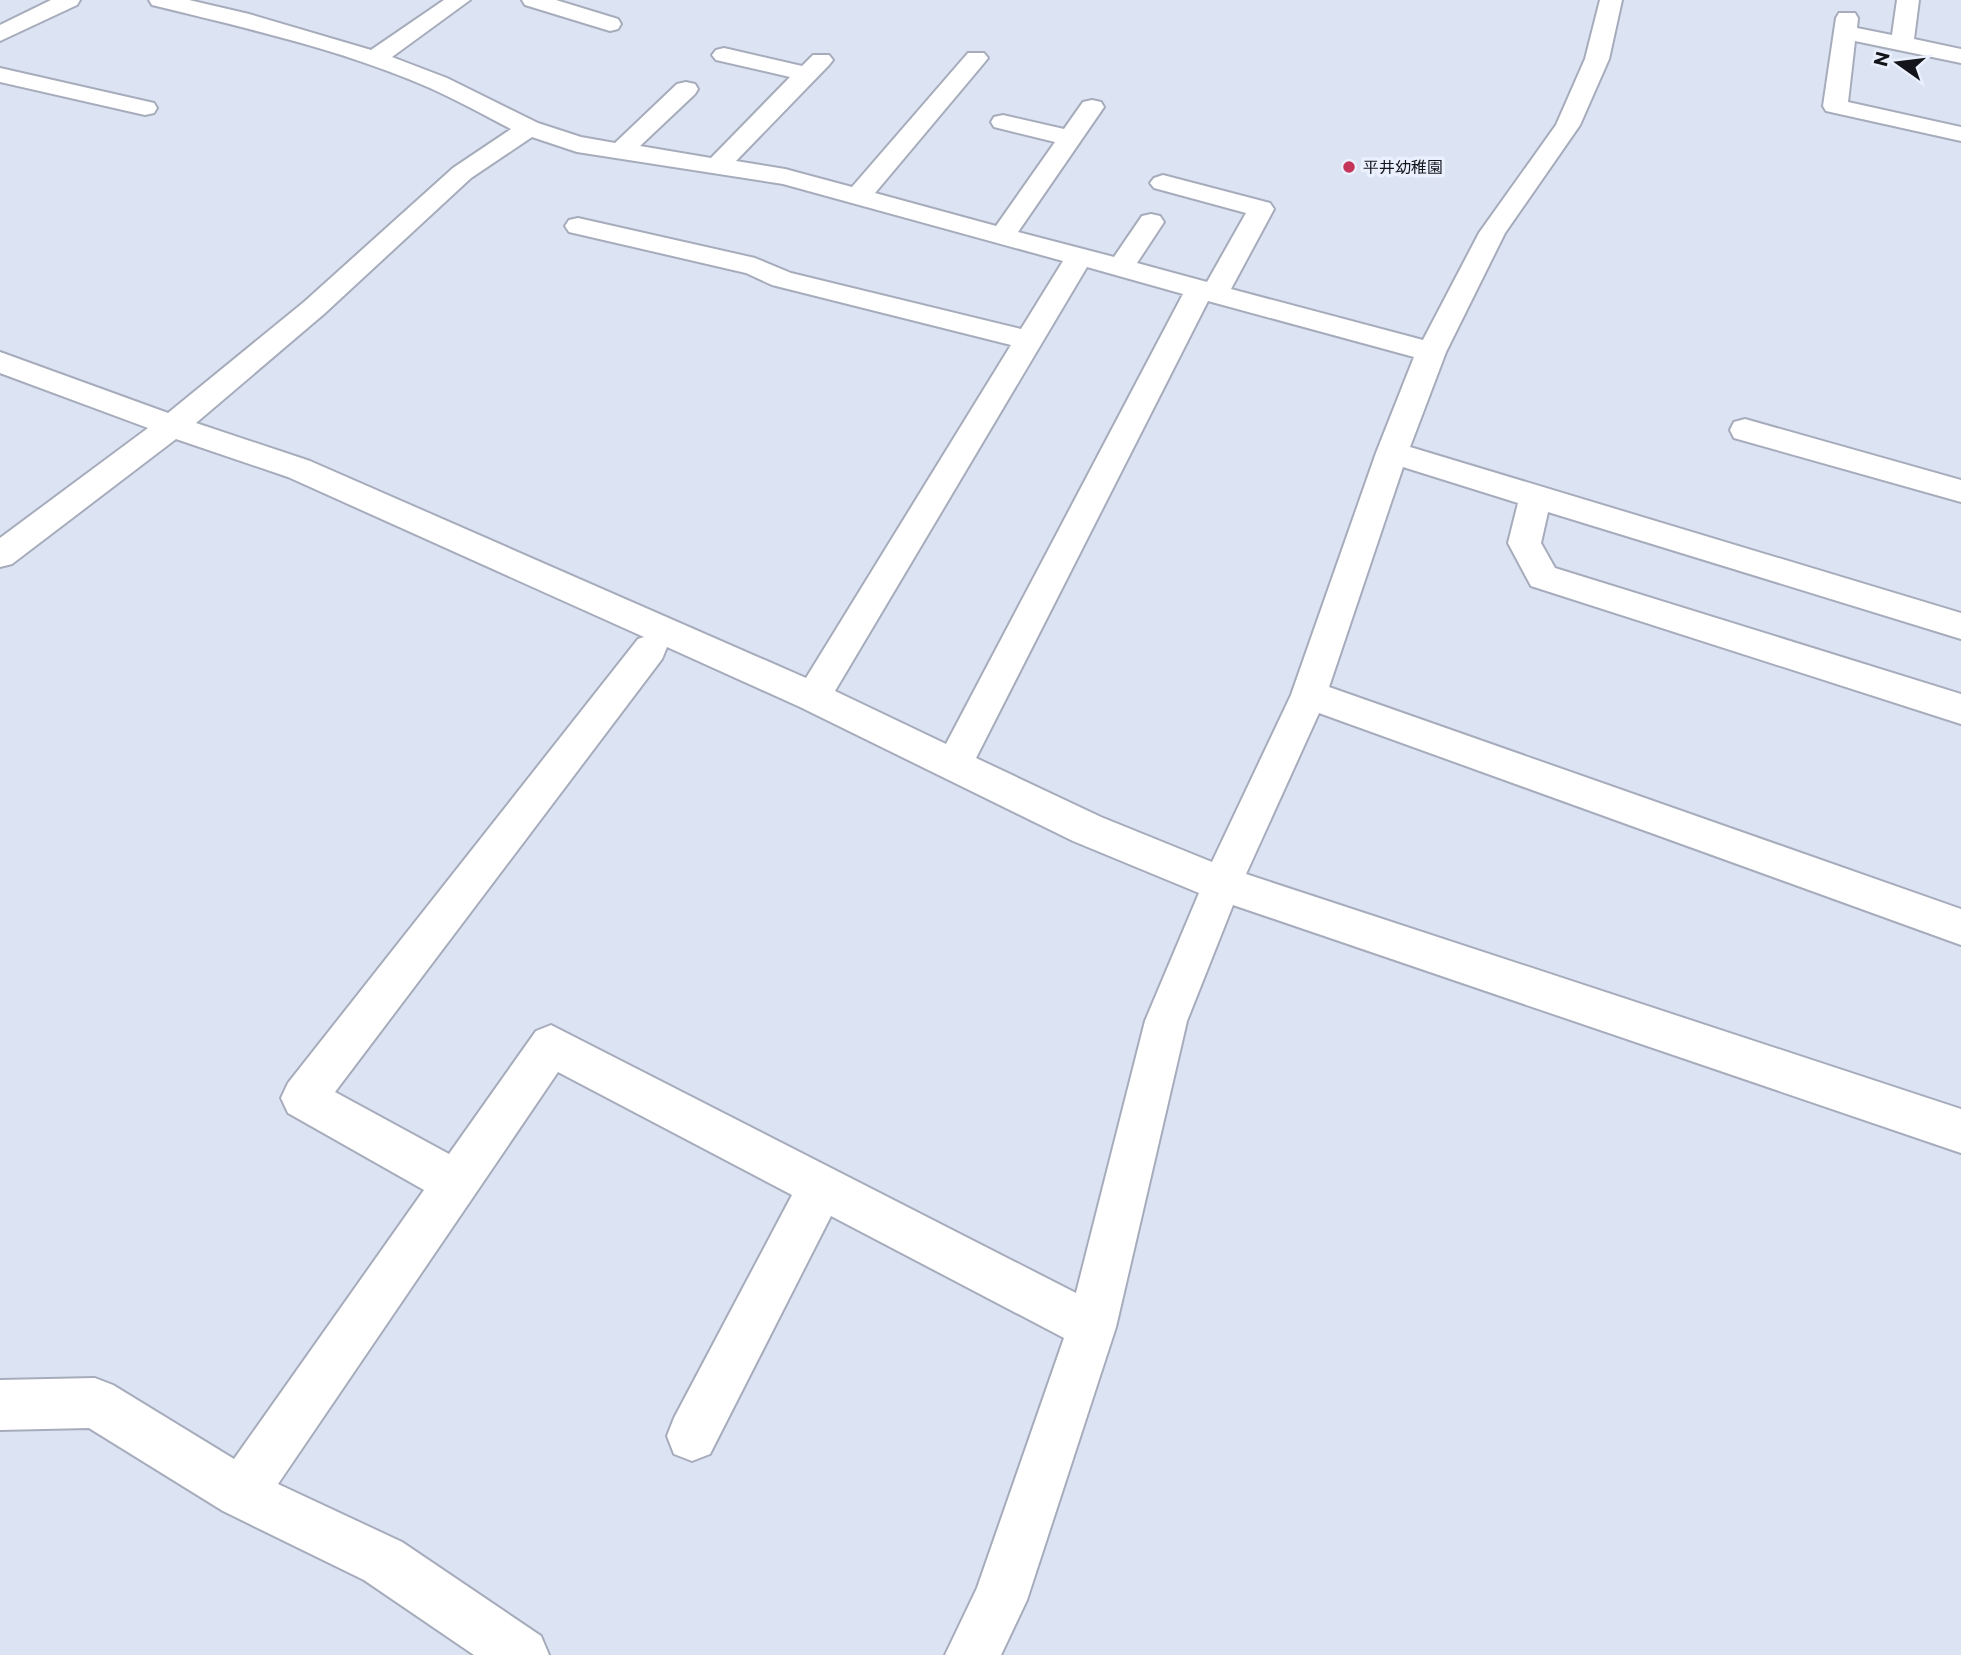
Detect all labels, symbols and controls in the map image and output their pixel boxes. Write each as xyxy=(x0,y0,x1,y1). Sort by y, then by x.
north arrow xyxy=(1863,28,1933,98)
text: N xyxy=(1868,49,1894,68)
place label: 平井幼稚園 xyxy=(1363,157,1443,176)
marker: 平井幼稚園 xyxy=(1341,159,1357,175)

